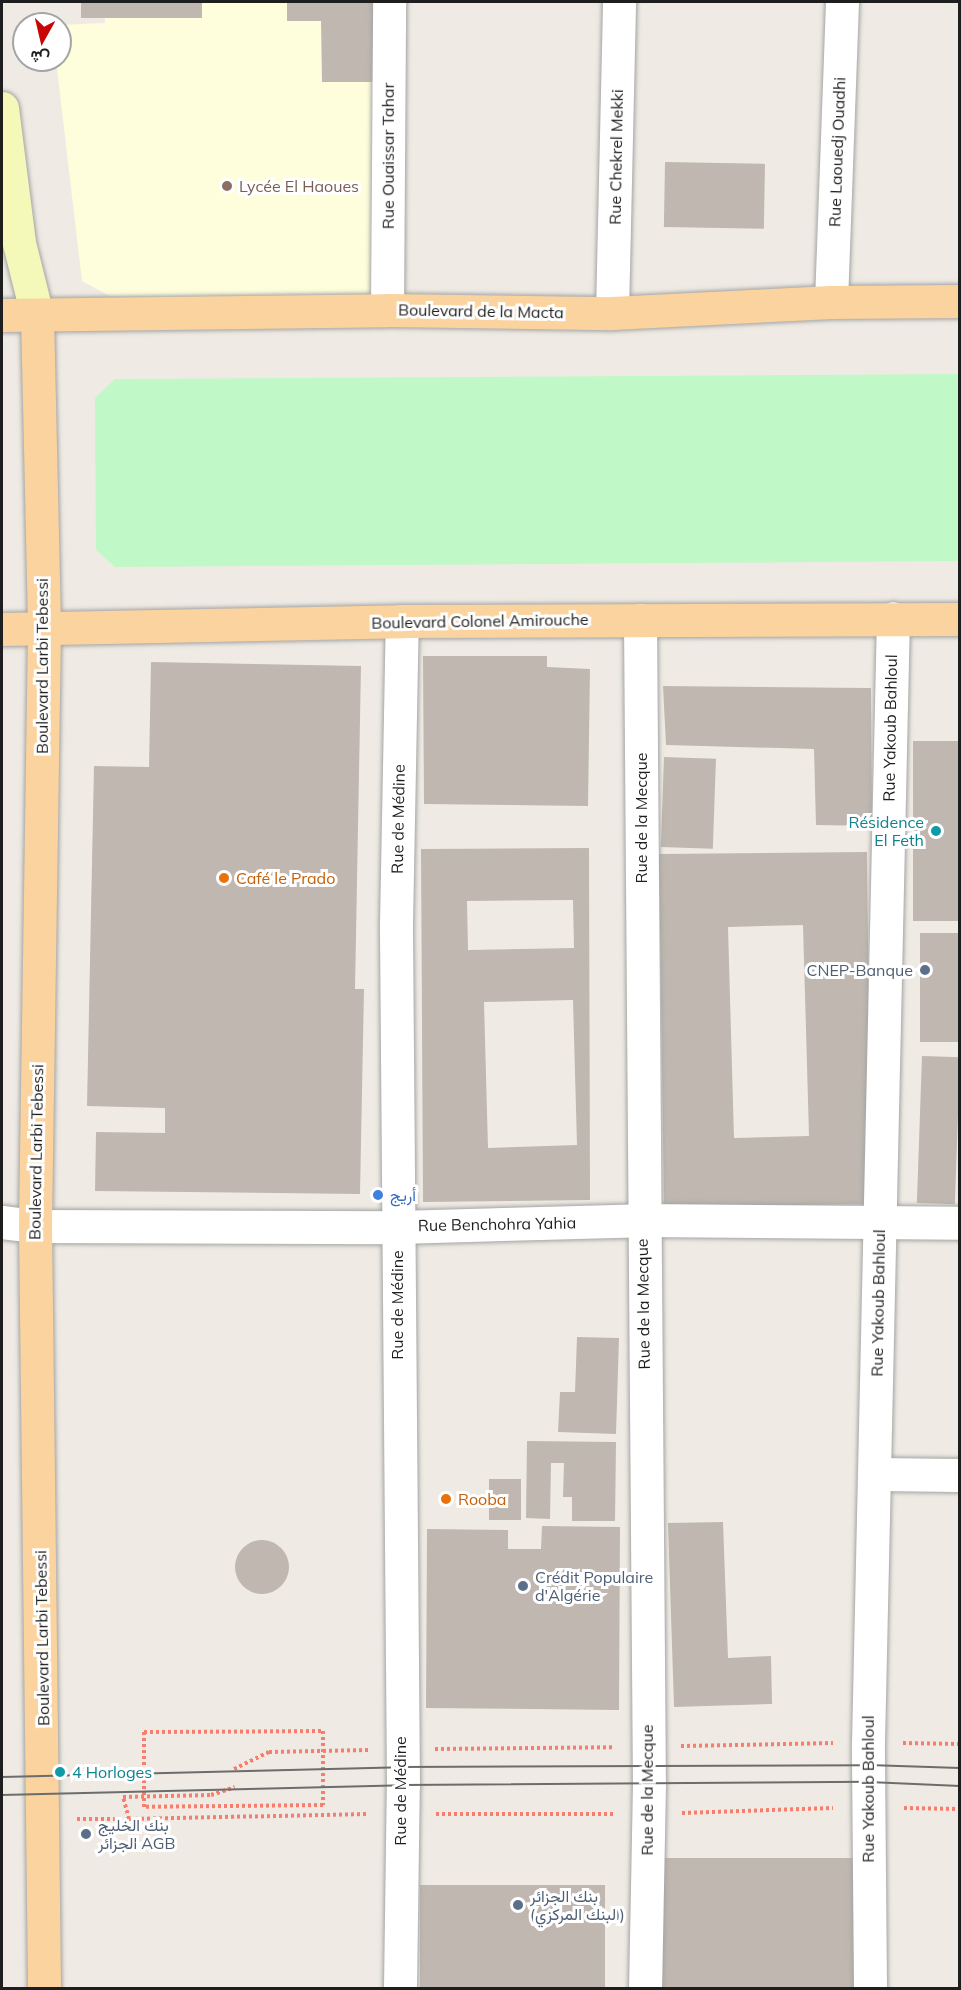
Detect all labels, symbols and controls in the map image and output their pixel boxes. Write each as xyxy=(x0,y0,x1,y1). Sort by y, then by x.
north arrow xyxy=(12,12,72,72)
text: ش xyxy=(29,47,51,69)
street label: Rue Laouedj Ouadhi xyxy=(825,77,849,227)
street label: Rue Ouaissar Tahar xyxy=(378,83,398,229)
street label: Rue Chekrel Mekki xyxy=(605,89,627,225)
place label: Lycée El Haoues xyxy=(239,176,359,196)
marker: Lycée El Haoues xyxy=(220,179,234,193)
street label: Boulevard de la Macta xyxy=(398,300,564,322)
street label: Boulevard Larbi Tebessi xyxy=(32,578,52,754)
street label: Boulevard Colonel Amirouche xyxy=(371,610,589,632)
street label: Rue Yakoub Bahloul xyxy=(879,654,901,802)
street label: Rue de la Mecque xyxy=(631,753,651,883)
street label: Rue de Médine xyxy=(387,764,409,874)
place label: Résidence El Feth xyxy=(849,812,924,850)
marker: Résidence El Feth xyxy=(929,824,943,838)
place label: Café le Prado xyxy=(236,868,335,888)
marker: Café le Prado xyxy=(217,871,231,885)
place label: CNEP-Banque xyxy=(807,960,913,980)
marker: CNEP-Banque xyxy=(918,963,932,977)
street label: Boulevard Larbi Tebessi xyxy=(25,1064,47,1240)
place label: أريج xyxy=(390,1185,416,1205)
marker: أريج xyxy=(371,1188,385,1202)
street label: Rue Benchohra Yahia xyxy=(418,1213,576,1235)
street label: Rue Yakoub Bahloul xyxy=(867,1229,889,1377)
street label: Rue de la Mecque xyxy=(632,1238,654,1370)
street label: Rue de Médine xyxy=(387,1250,407,1360)
place label: Rooba xyxy=(458,1489,506,1509)
marker: Rooba xyxy=(439,1492,453,1506)
street label: Boulevard Larbi Tebessi xyxy=(31,1550,53,1726)
place label: Crédit Populaire d'Algérie xyxy=(535,1567,653,1605)
marker: Crédit Populaire d'Algérie xyxy=(516,1579,530,1593)
street label: Rue Yakoub Bahloul xyxy=(858,1715,878,1863)
street label: Rue de la Mecque xyxy=(637,1725,657,1855)
street label: Rue de Médine xyxy=(390,1736,410,1846)
place label: 4 Horloges xyxy=(72,1762,152,1782)
marker: 4 Horloges xyxy=(53,1765,67,1779)
place label: بنك الخليج الجزائر AGB xyxy=(98,1815,175,1853)
marker: بنك الخليج الجزائر AGB xyxy=(79,1827,93,1841)
place label: بنك الجزائر (البنك المركزي) xyxy=(530,1886,625,1924)
marker: بنك الجزائر (البنك المركزي) xyxy=(511,1898,525,1912)

